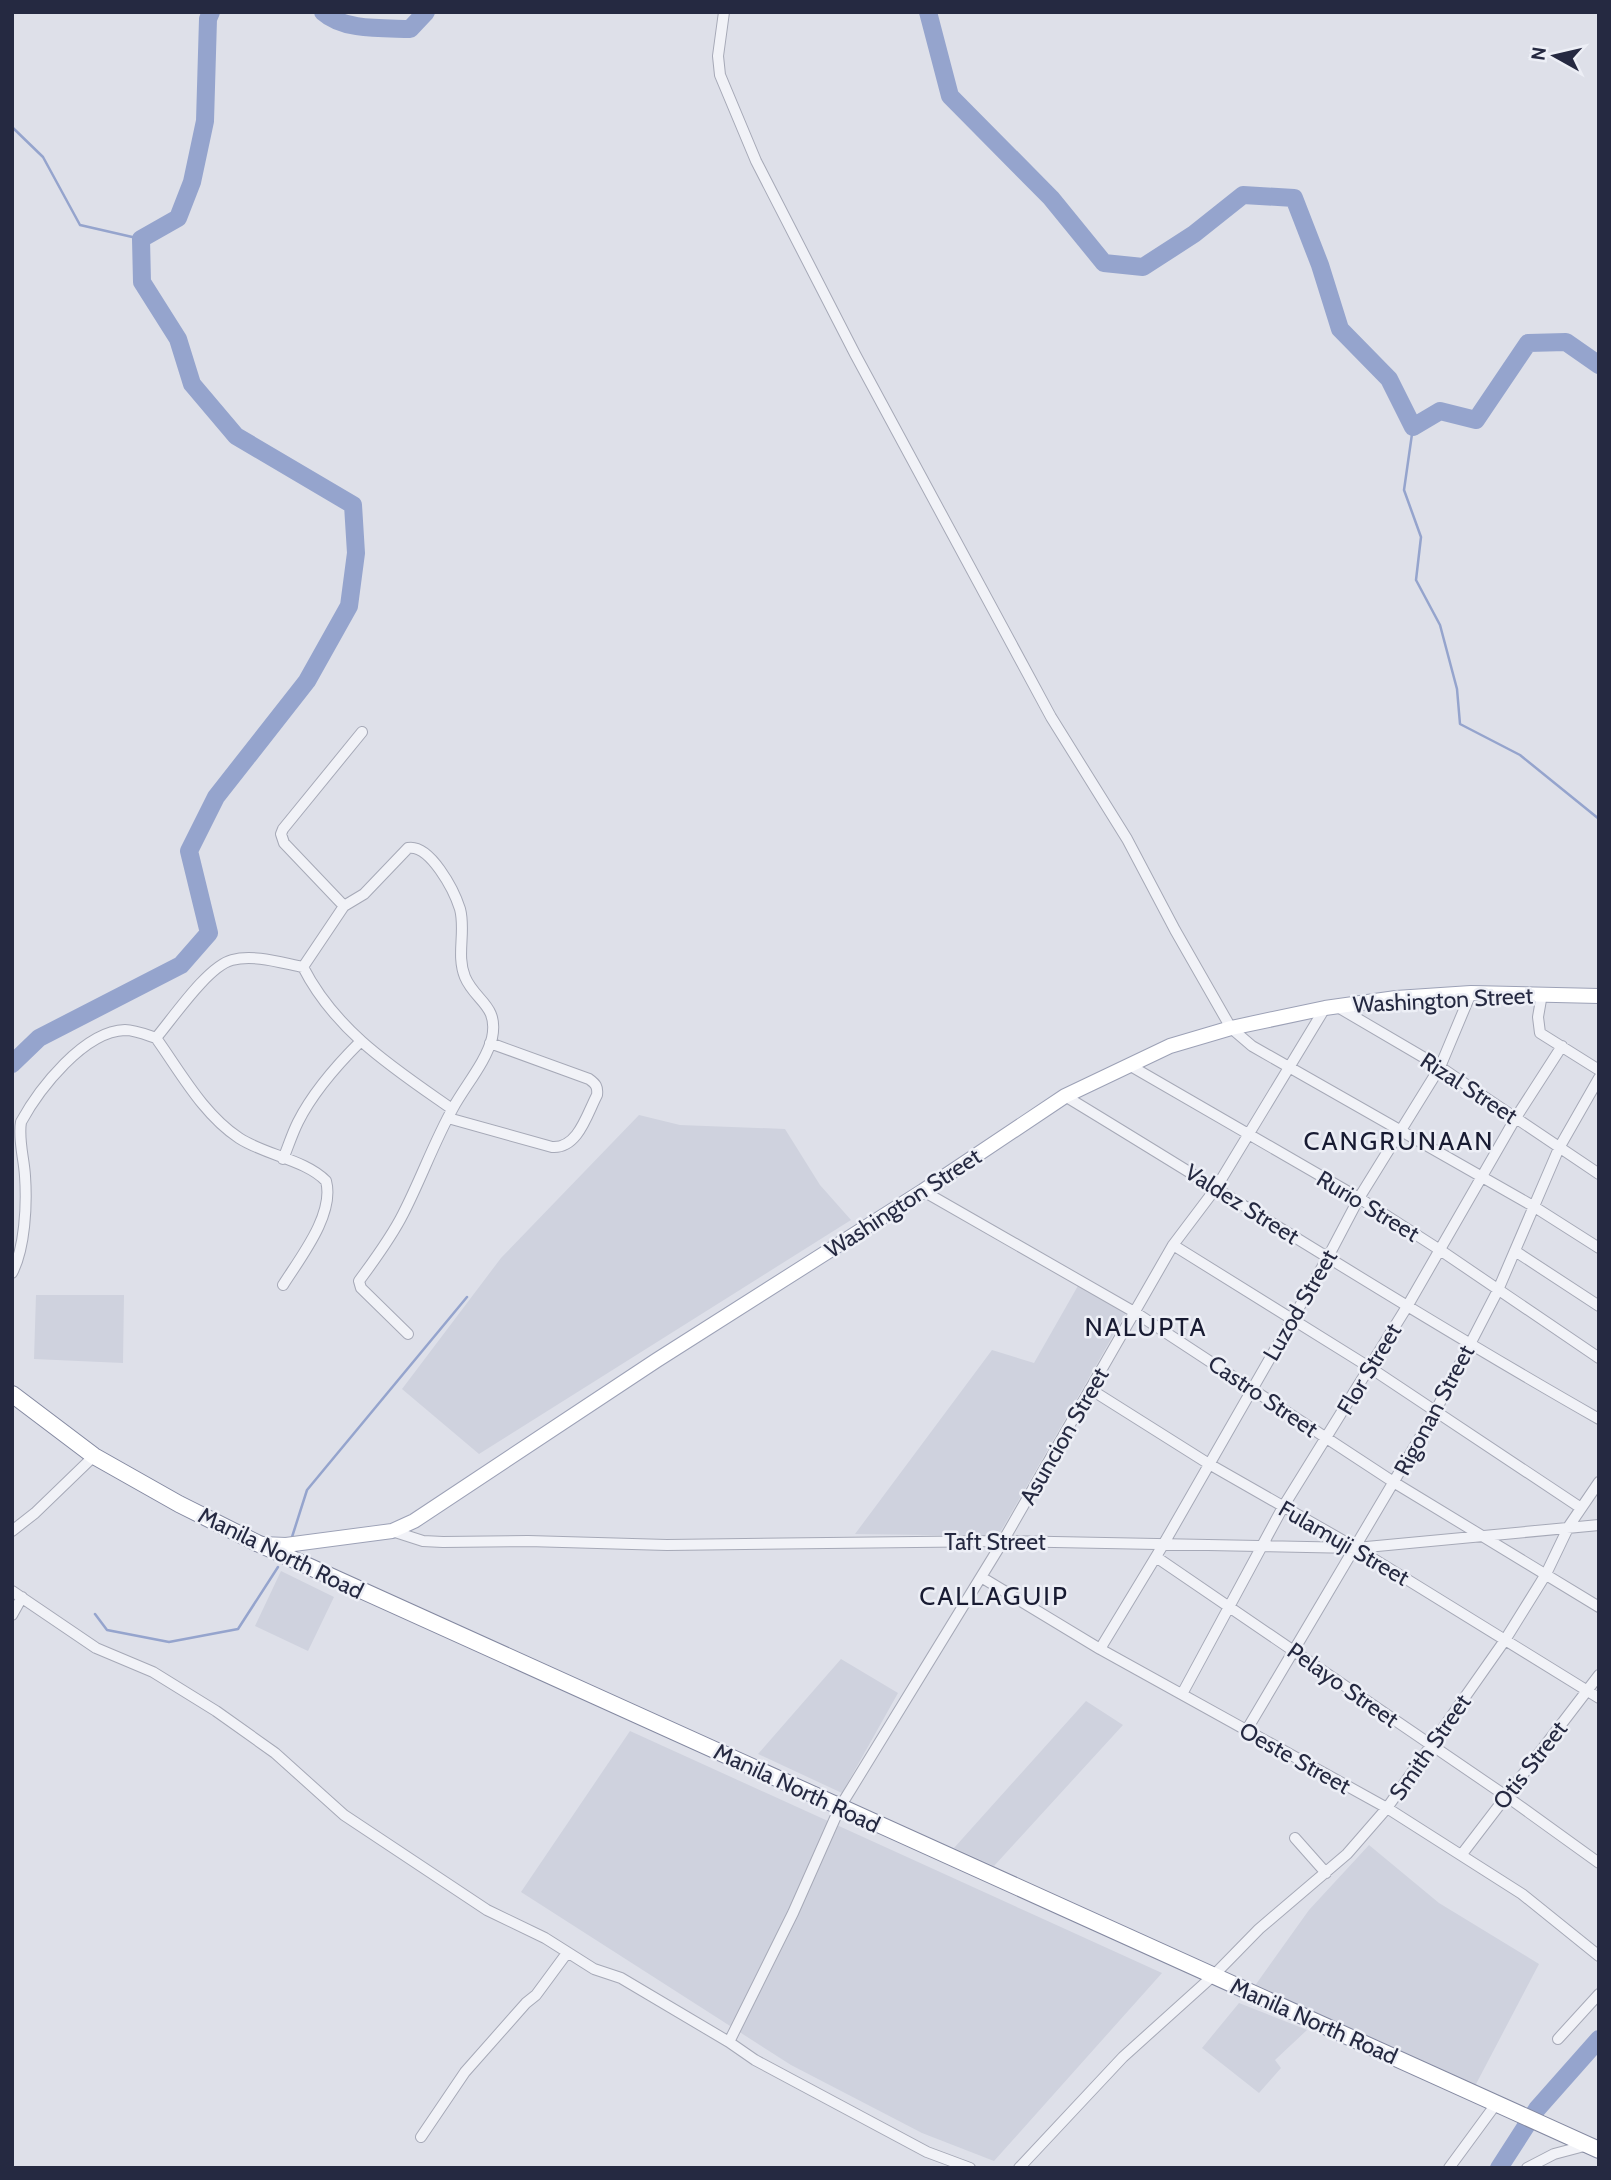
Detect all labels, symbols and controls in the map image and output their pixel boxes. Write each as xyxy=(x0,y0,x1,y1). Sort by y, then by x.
north arrow xyxy=(1520,21,1590,91)
text: N xyxy=(1526,45,1551,62)
street label: Washington Street xyxy=(1352,981,1534,1019)
street label: Rizal Street xyxy=(1415,1046,1523,1130)
district label: CANGRUNAAN xyxy=(1304,1125,1494,1157)
street label: Washington Street xyxy=(820,1142,987,1264)
street label: Valdez Street xyxy=(1180,1158,1304,1250)
street label: Rurio Street xyxy=(1312,1164,1425,1248)
street label: Luzod Street xyxy=(1257,1244,1343,1366)
district label: NALUPTA xyxy=(1084,1311,1208,1343)
street label: Flor Street xyxy=(1331,1318,1407,1420)
street label: Rigonan Street xyxy=(1388,1340,1480,1480)
street label: Castro Street xyxy=(1203,1349,1323,1443)
street label: Asuncion Street xyxy=(1013,1362,1115,1510)
street label: Fulamuji Street xyxy=(1274,1494,1414,1592)
street label: Manila North Road xyxy=(194,1501,368,1605)
street label: Taft Street xyxy=(944,1528,1046,1556)
district label: CALLAGUIP xyxy=(919,1580,1069,1612)
street label: Pelayo Street xyxy=(1282,1637,1404,1734)
street label: Smith Street xyxy=(1383,1688,1477,1805)
street label: Otis Street xyxy=(1487,1715,1573,1815)
street label: Oeste Street xyxy=(1235,1716,1356,1800)
street label: Manila North Road xyxy=(710,1737,884,1839)
street label: Manila North Road xyxy=(1226,1972,1402,2070)

